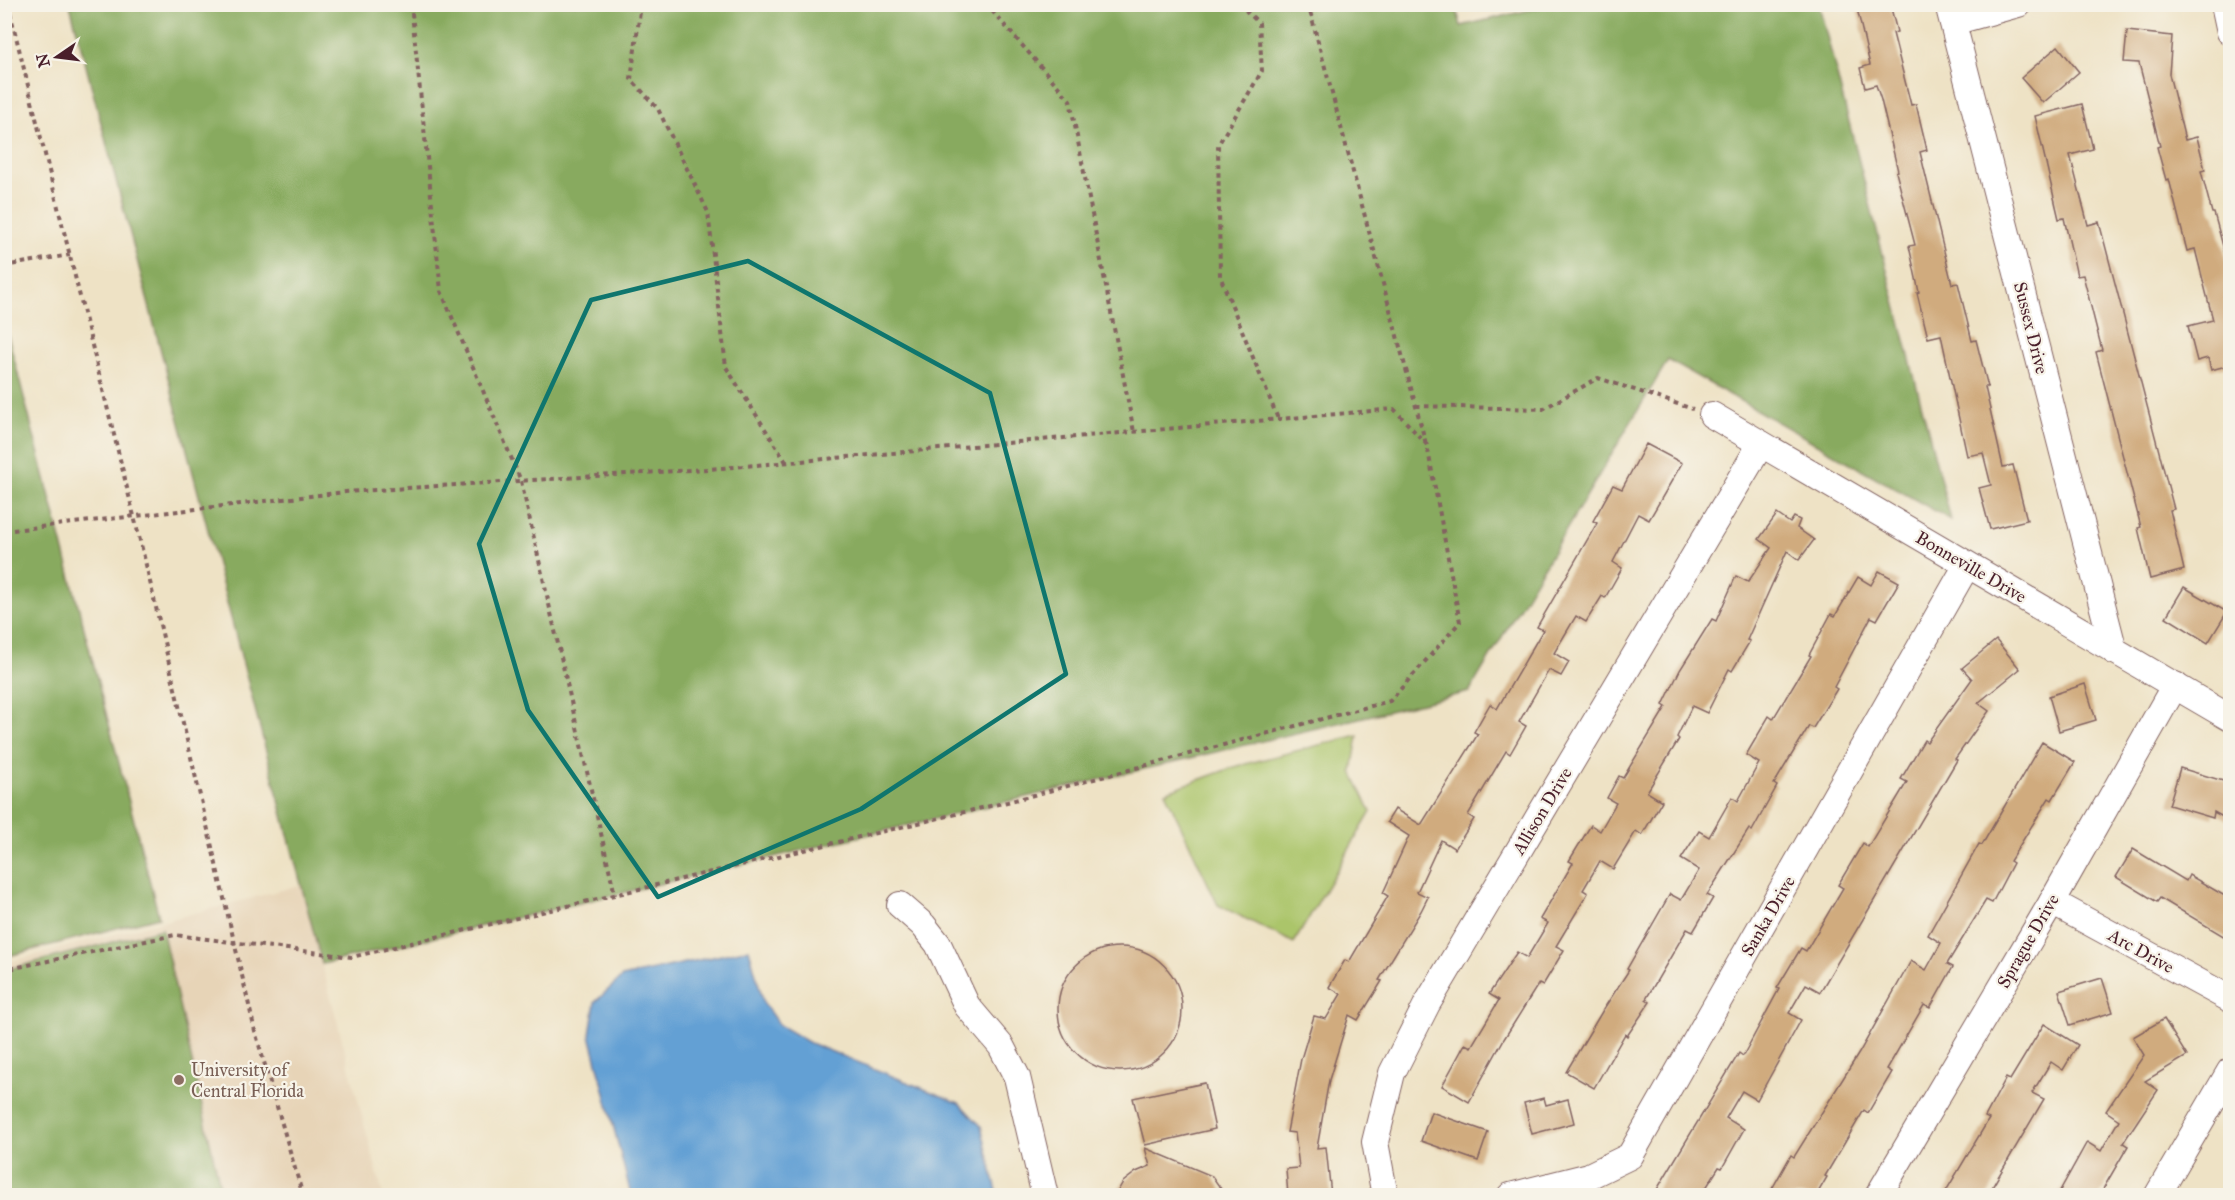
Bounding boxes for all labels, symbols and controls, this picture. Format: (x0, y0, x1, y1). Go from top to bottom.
north arrow (27, 27, 87, 87)
text: N (32, 51, 54, 69)
street label: Sussex Drive (2009, 280, 2053, 376)
street label: Bonneville Drive (1912, 526, 2030, 608)
street label: Allison Drive (1507, 763, 1577, 859)
street label: Sanka Drive (1736, 872, 1800, 960)
street label: Sprague Drive (1992, 890, 2065, 992)
street label: Arc Drive (2103, 923, 2178, 978)
place label: University of Central Florida (191, 1059, 304, 1102)
marker: University of Central Florida (172, 1073, 186, 1087)

